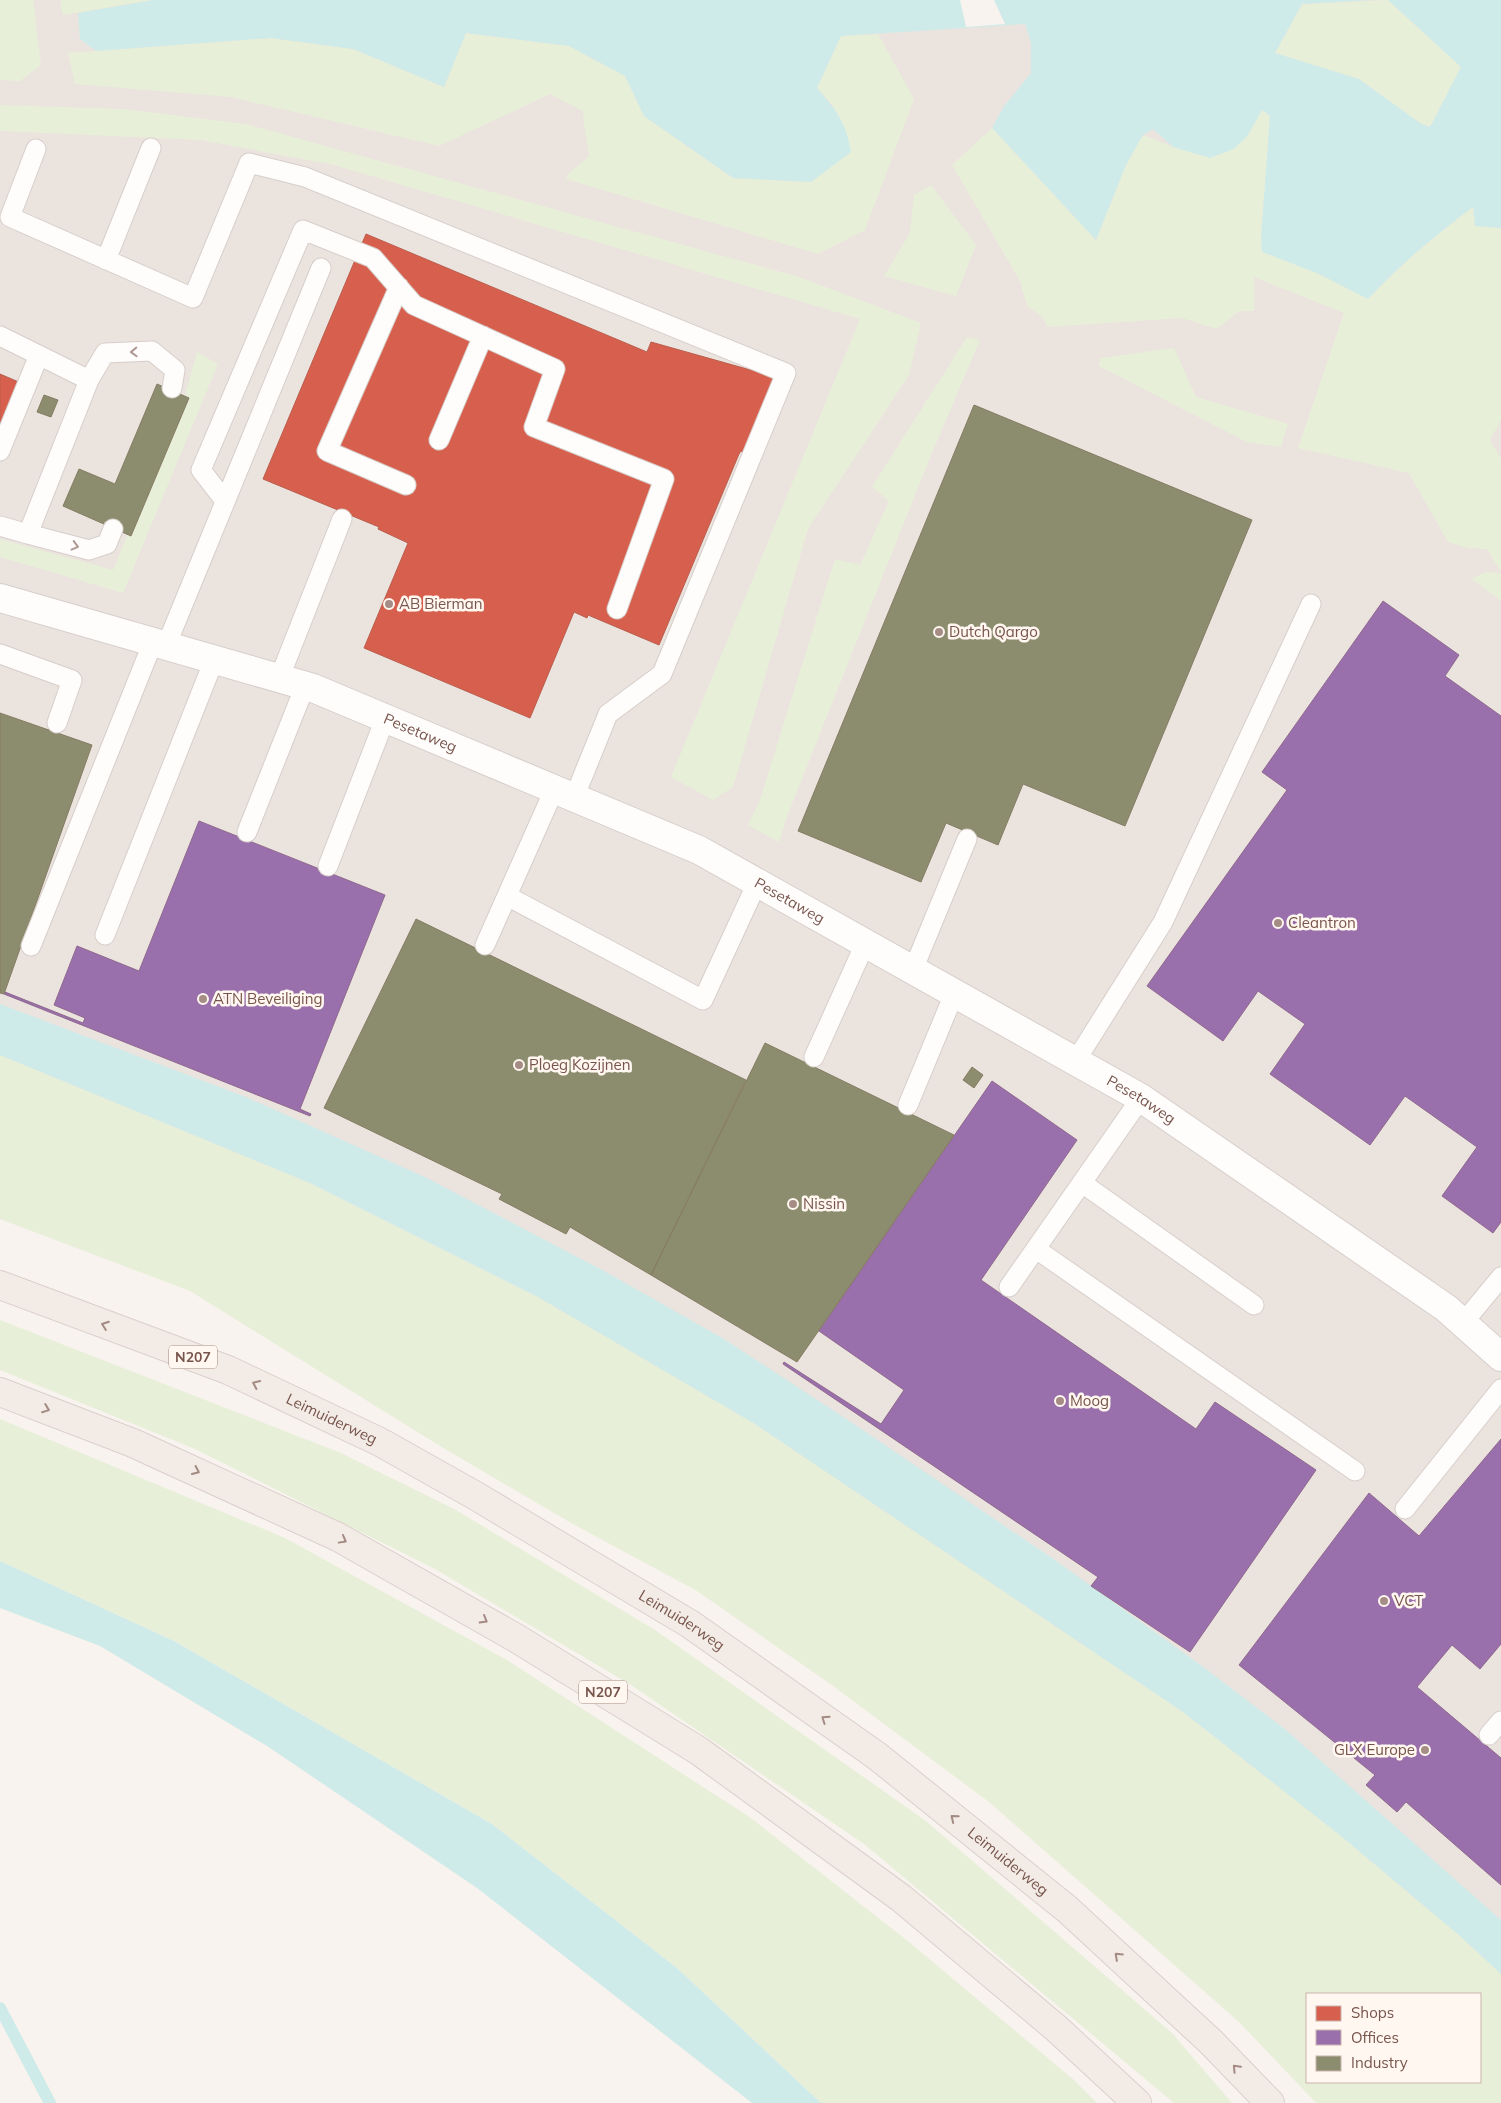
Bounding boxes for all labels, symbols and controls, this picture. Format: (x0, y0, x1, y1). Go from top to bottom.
one-way arrow (130, 346, 138, 357)
one-way arrow (71, 540, 80, 551)
place label: AB Bierman (399, 594, 482, 613)
marker: AB Bierman (383, 598, 395, 610)
place label: Dutch Qargo (949, 622, 1038, 641)
marker: Dutch Qargo (933, 626, 945, 638)
street label: Pesetaweg (381, 709, 460, 756)
street label: Pesetaweg (751, 873, 828, 928)
place label: Cleantron (1288, 913, 1356, 932)
marker: Cleantron (1272, 917, 1284, 929)
place label: ATN Beveiliging (213, 989, 323, 1008)
marker: ATN Beveiliging (197, 993, 209, 1005)
place label: Ploeg Kozijnen (529, 1055, 631, 1074)
marker: Ploeg Kozijnen (513, 1059, 525, 1071)
street label: Pesetaweg (1104, 1071, 1179, 1128)
place label: Nissin (803, 1194, 845, 1213)
marker: Nissin (787, 1198, 799, 1210)
one-way arrow (101, 1321, 110, 1331)
road number: N207 (169, 1345, 217, 1368)
one-way arrow (253, 1380, 262, 1390)
street label: Leimuiderweg (283, 1389, 380, 1448)
place label: Moog (1070, 1391, 1109, 1410)
marker: Moog (1054, 1395, 1066, 1407)
one-way arrow (41, 1403, 49, 1413)
one-way arrow (191, 1465, 200, 1476)
one-way arrow (338, 1534, 347, 1544)
street label: Leimuiderweg (635, 1586, 729, 1655)
place label: VCT (1394, 1591, 1423, 1610)
marker: VCT (1378, 1595, 1390, 1607)
one-way arrow (479, 1614, 488, 1624)
road number: N207 (579, 1680, 627, 1704)
one-way arrow (821, 1716, 831, 1725)
place label: GLX Europe (1334, 1740, 1415, 1759)
marker: GLX Europe (1419, 1744, 1431, 1756)
one-way arrow (951, 1815, 960, 1823)
street label: Leimuiderweg (964, 1823, 1053, 1899)
one-way arrow (1115, 1953, 1124, 1962)
legend (1306, 1993, 1481, 2083)
text: Shops (1351, 2003, 1394, 2022)
text: Offices (1351, 2028, 1399, 2047)
text: Industry (1351, 2053, 1408, 2072)
one-way arrow (1233, 2065, 1242, 2074)

